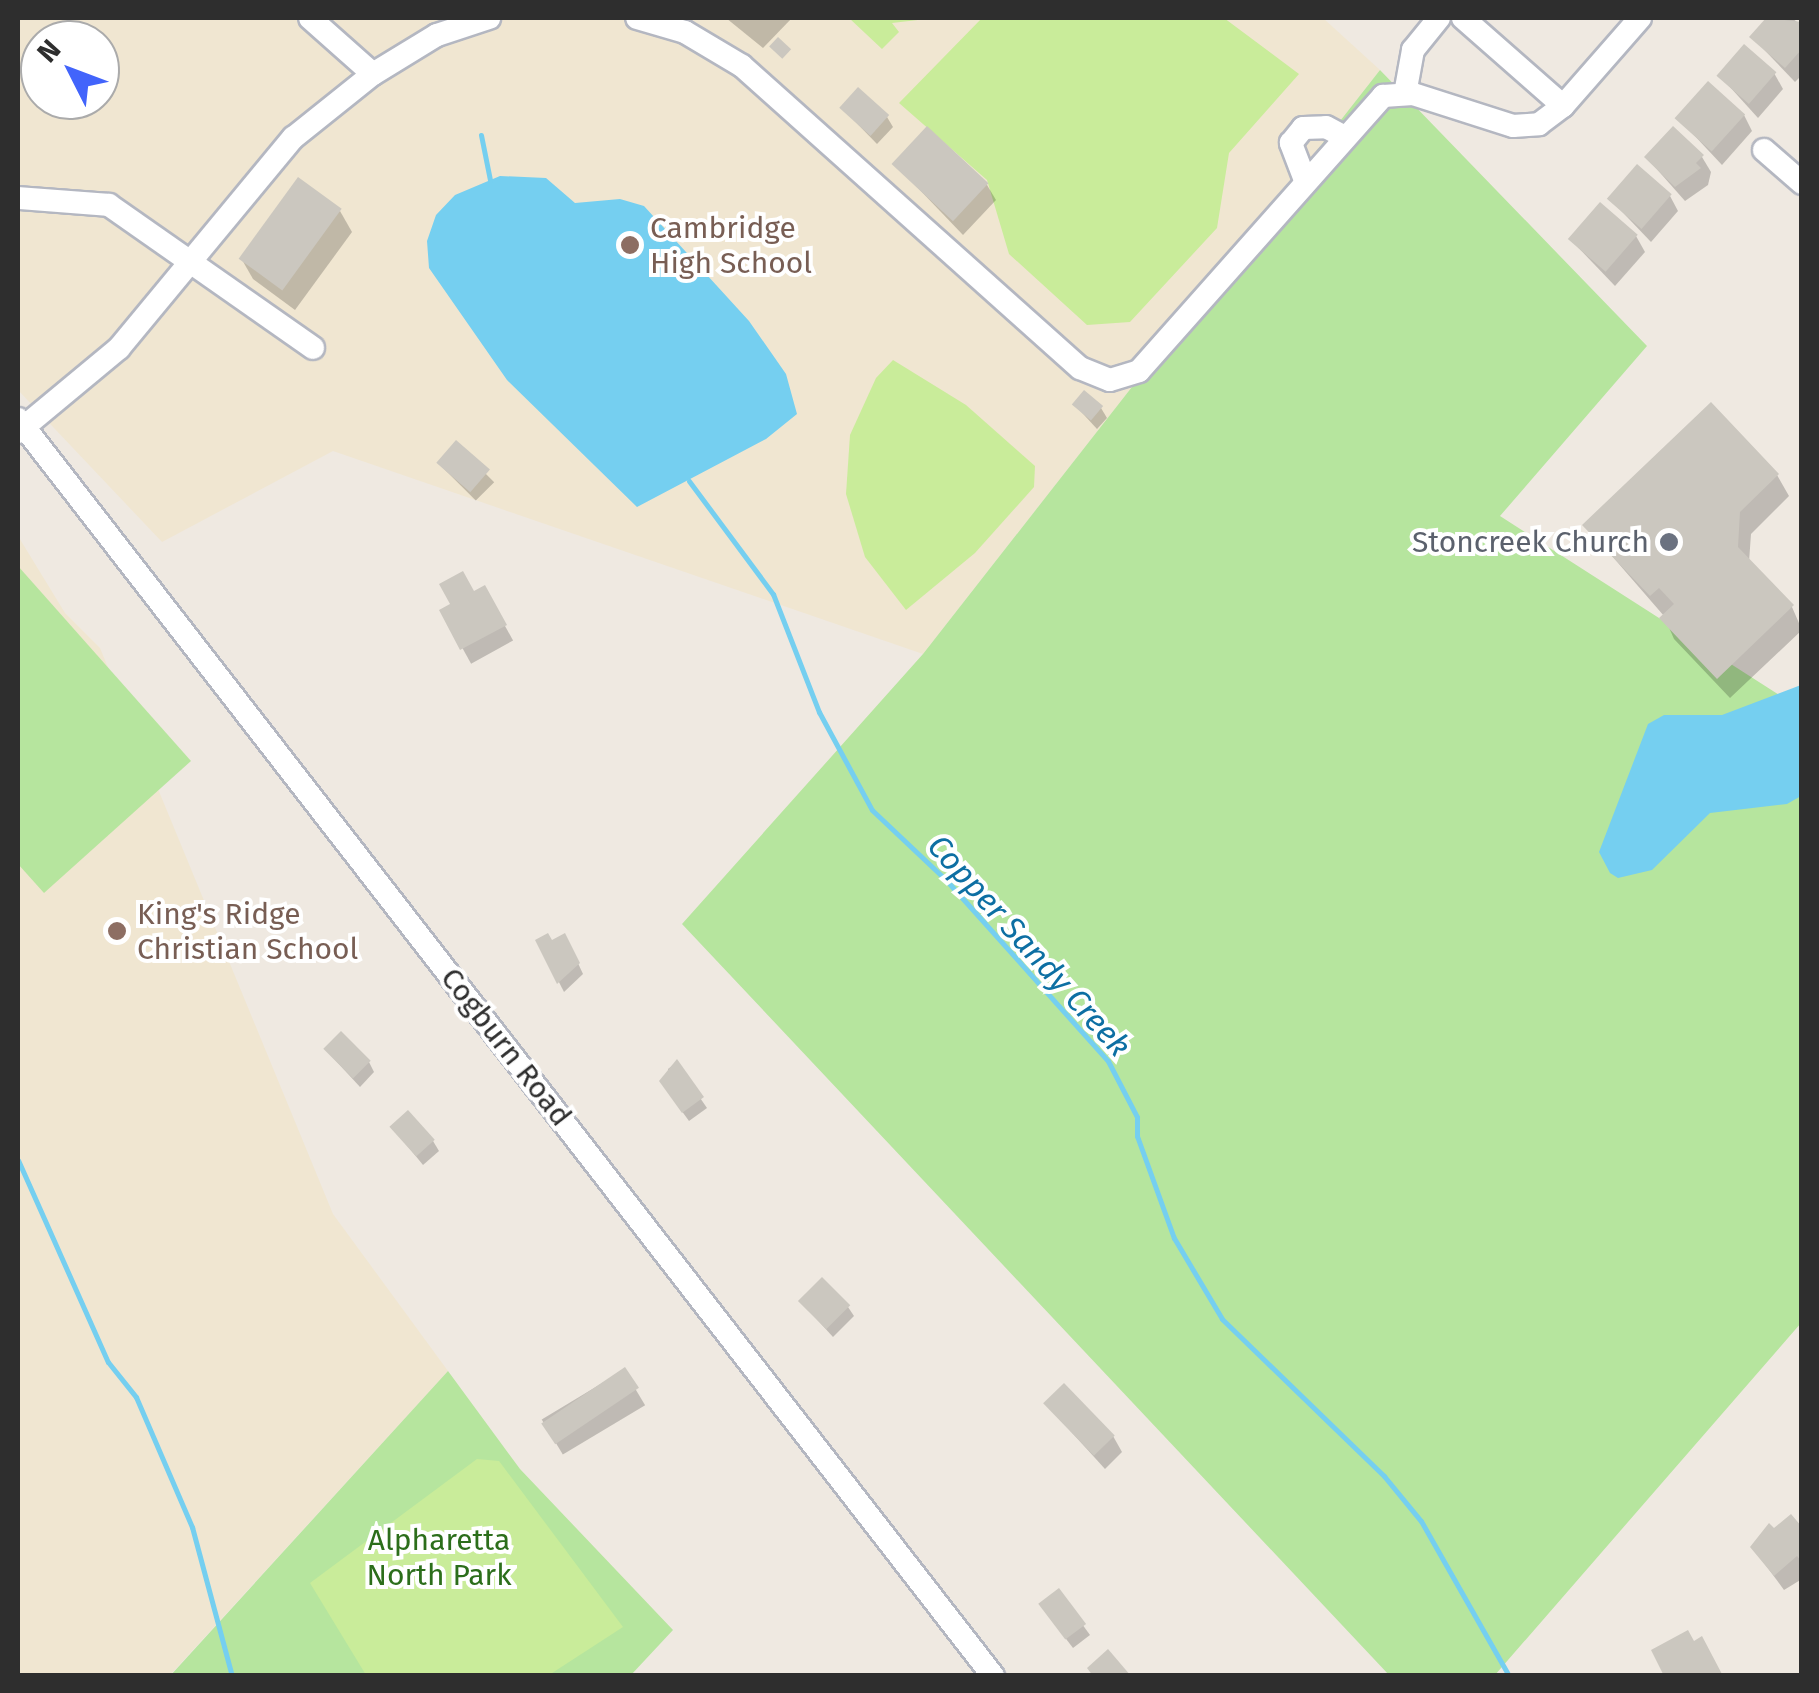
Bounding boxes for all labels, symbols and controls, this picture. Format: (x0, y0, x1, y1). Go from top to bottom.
north arrow (20, 20, 120, 120)
text: N (30, 33, 67, 69)
place label: Cambridge High School (650, 210, 812, 280)
marker: Cambridge High School (619, 234, 641, 256)
place label: Stoncreek Church (1412, 524, 1649, 560)
marker: Stoncreek Church (1658, 531, 1680, 553)
water label: Copper Sandy Creek (919, 827, 1139, 1065)
place label: King's Ridge Christian School (137, 896, 358, 966)
marker: King's Ridge Christian School (106, 920, 128, 942)
street label: Cogburn Road (433, 961, 579, 1133)
park label: Alpharetta North Park (367, 1522, 511, 1592)

